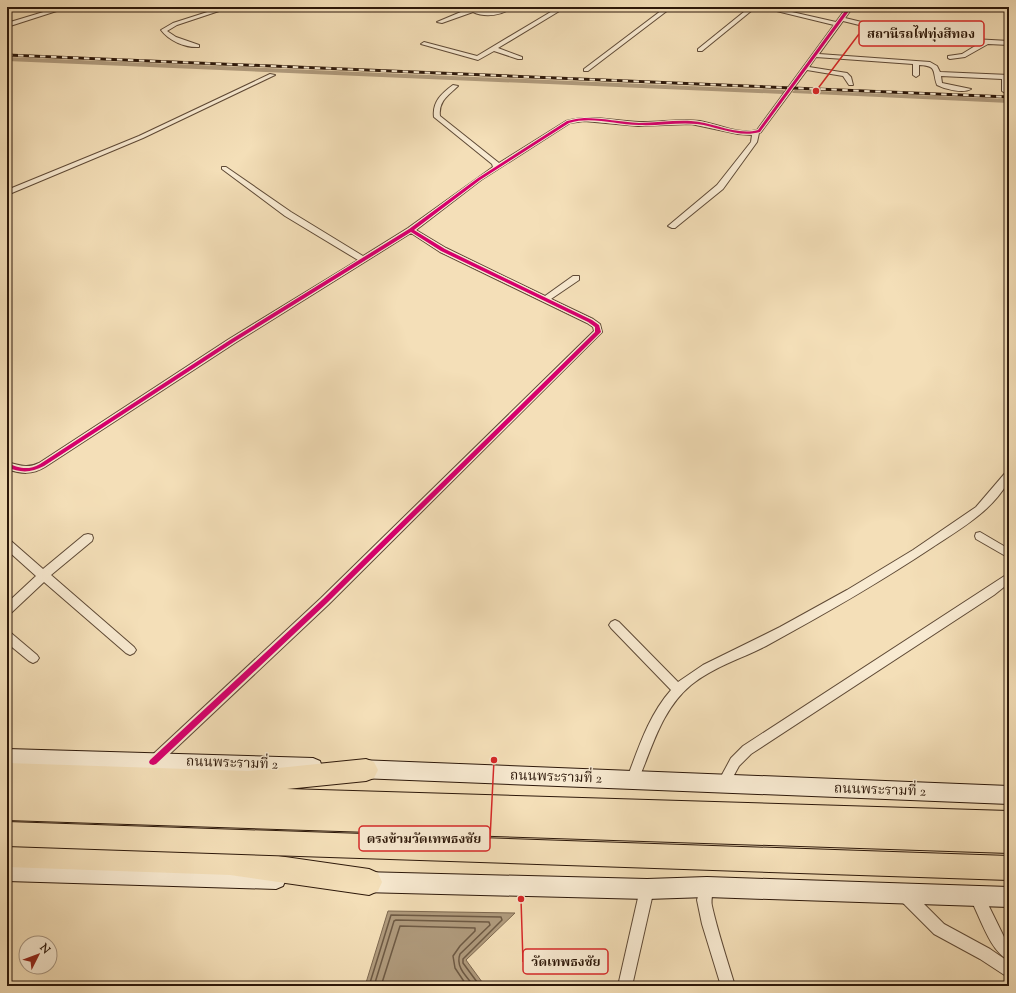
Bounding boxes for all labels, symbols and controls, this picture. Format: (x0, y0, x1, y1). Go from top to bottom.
callout: สถานีรถไฟทุ่งสีทอง (859, 21, 984, 46)
text: สถานีรถไฟทุ่งสีทอง (867, 25, 975, 44)
street label: ถนนพระรามที่ 2 (185, 750, 279, 776)
street label: ถนนพระรามที่ 2 (509, 764, 603, 790)
street label: ถนนพระรามที่ 2 (833, 777, 927, 803)
callout: ตรงข้ามวัดเทพธงชัย (359, 826, 490, 851)
text: ตรงข้ามวัดเทพธงชัย (367, 831, 481, 849)
north arrow (18, 935, 58, 975)
text: N (35, 940, 54, 958)
callout: วัดเทพธงชัย (523, 949, 608, 974)
text: วัดเทพธงชัย (531, 954, 601, 972)

